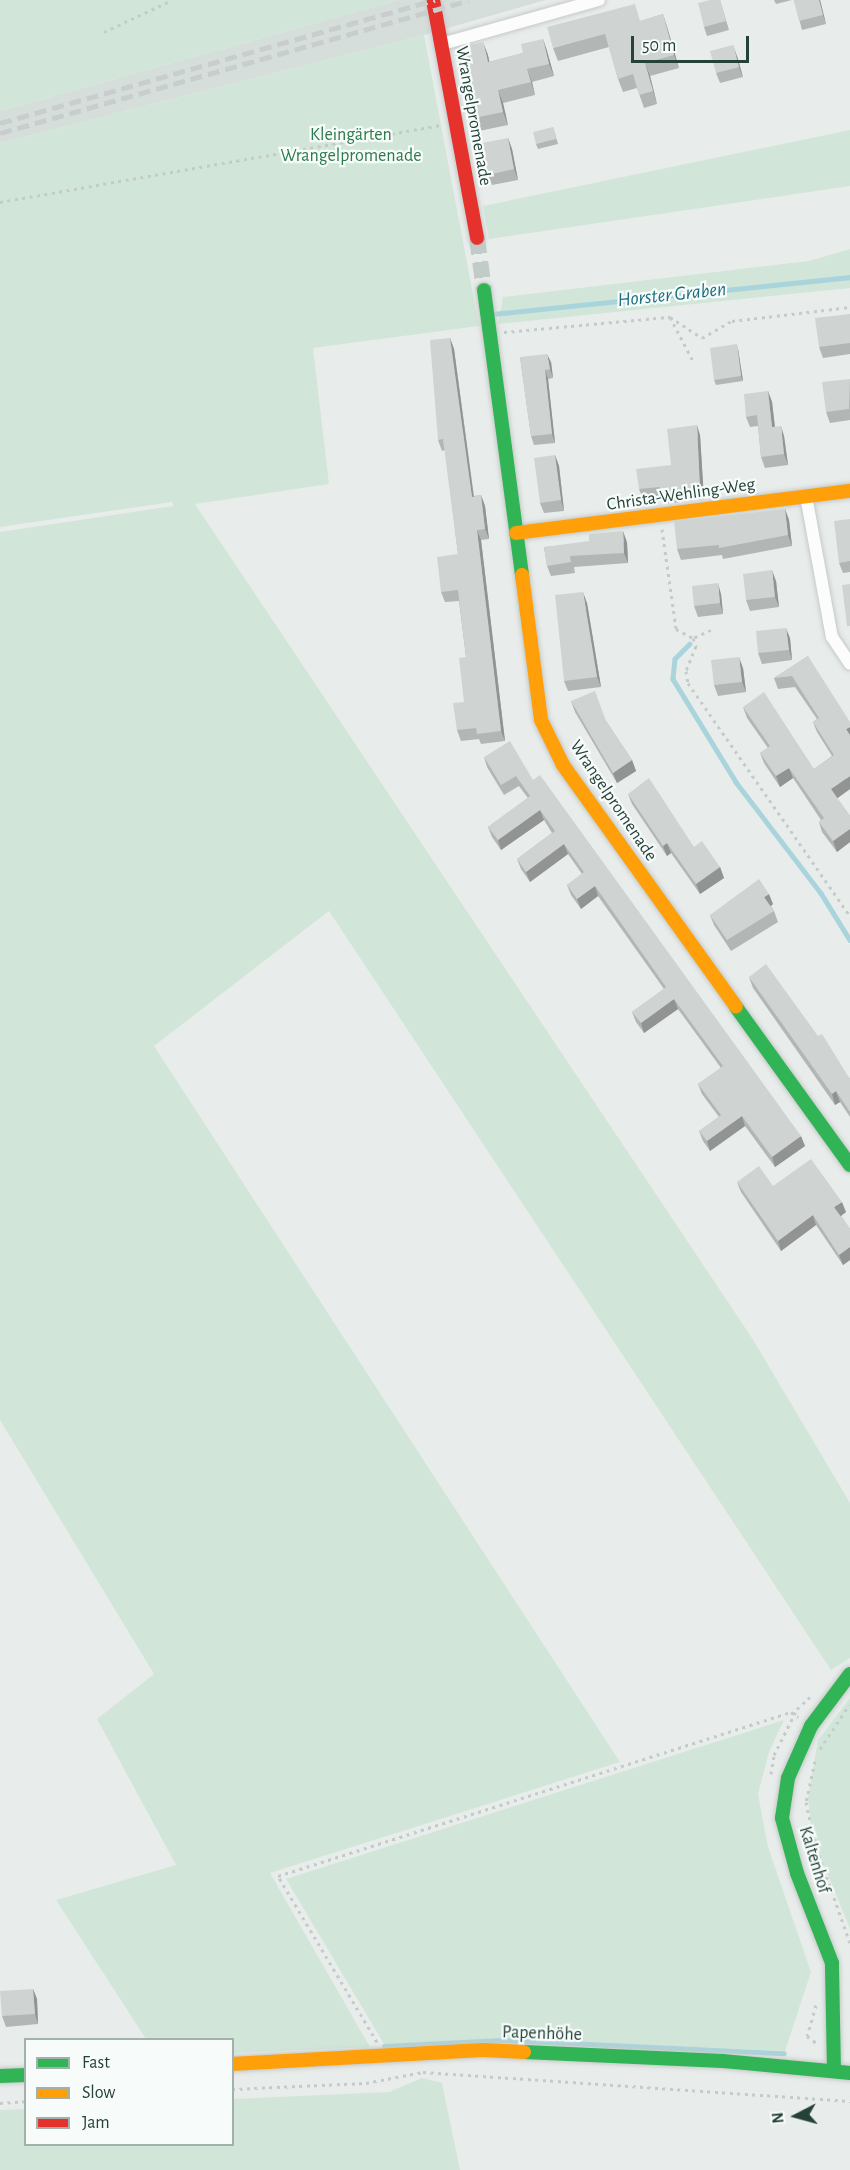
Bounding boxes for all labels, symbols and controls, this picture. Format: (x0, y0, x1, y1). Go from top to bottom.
scale bar (634, 24, 752, 62)
text: 50 m (642, 37, 676, 55)
street label: Wrangelpromenade (450, 45, 496, 187)
park label: Kleingärten Wrangelpromenade (280, 125, 422, 168)
water label: Horster Graben (616, 277, 728, 313)
street label: Christa-Wehling-Weg (605, 474, 757, 516)
street label: Wrangelpromenade (565, 736, 661, 866)
street label: Kaltenhof (794, 1824, 834, 1896)
street label: Papenhöhe (502, 2022, 582, 2046)
legend (24, 2038, 234, 2146)
text: Fast (82, 2054, 110, 2072)
text: Slow (82, 2084, 115, 2102)
north arrow (766, 2086, 826, 2146)
text: N (770, 2112, 787, 2124)
text: Jam (82, 2114, 110, 2132)

